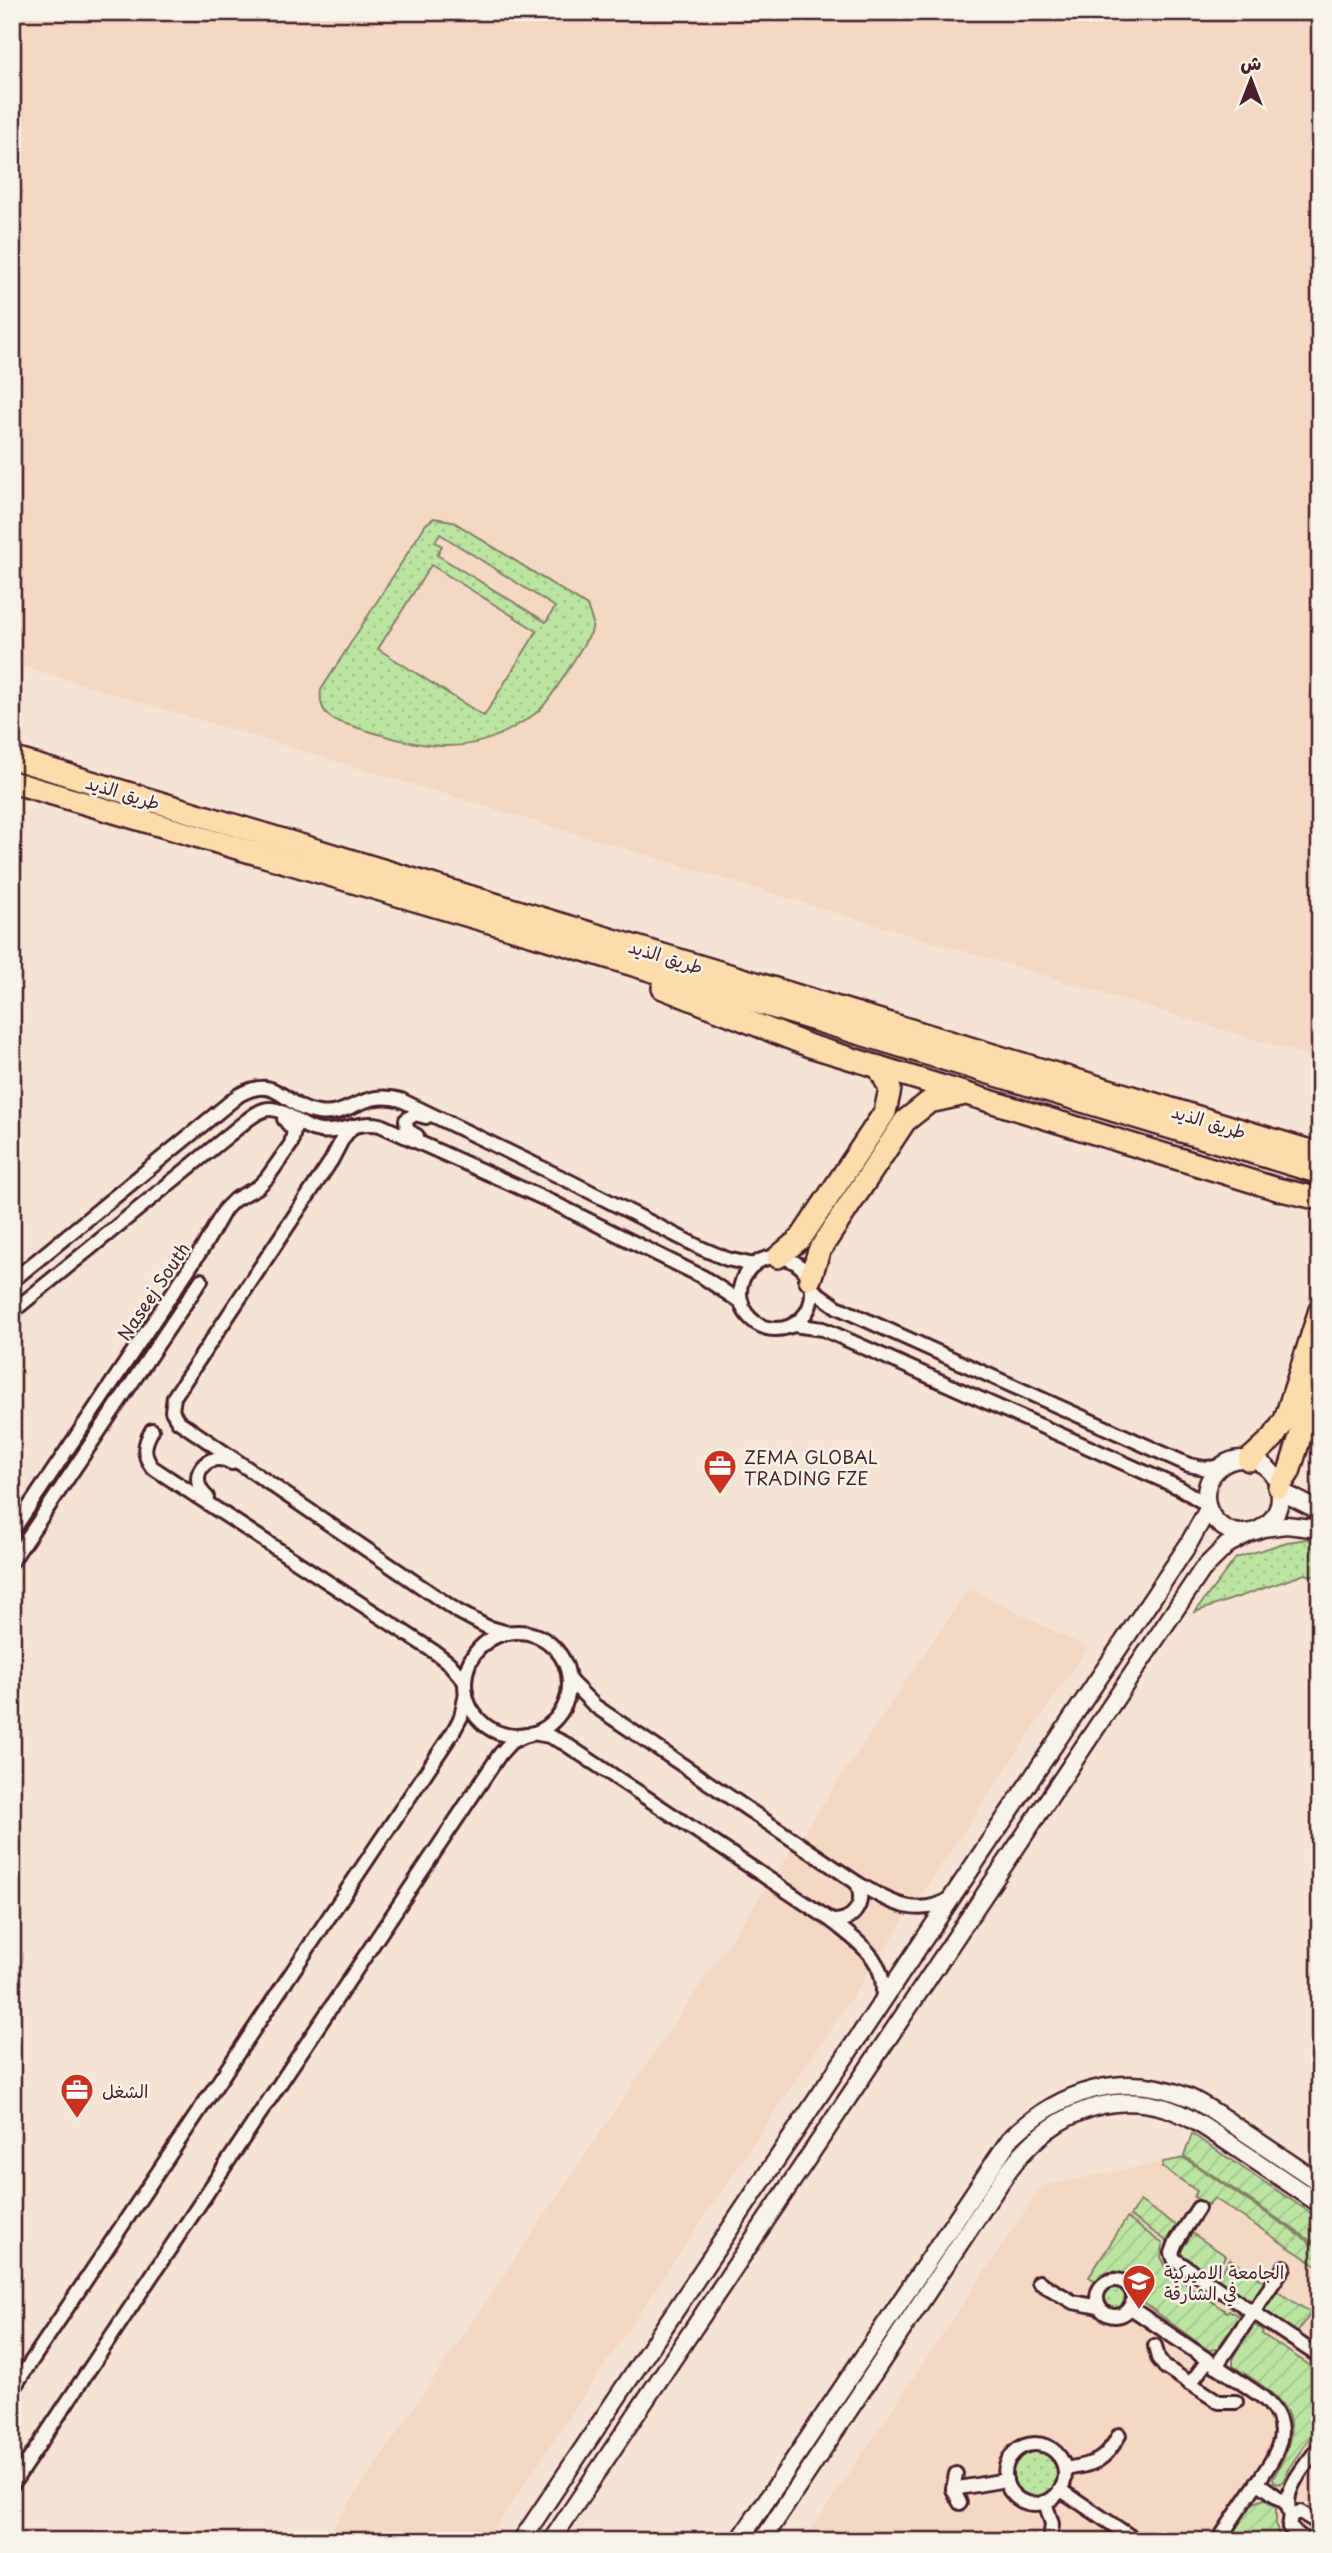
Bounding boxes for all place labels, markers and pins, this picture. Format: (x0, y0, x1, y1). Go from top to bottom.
place label: ZEMA GLOBAL TRADING FZE (744, 1443, 878, 1491)
office icon: ZEMA GLOBAL TRADING FZE (701, 1447, 739, 1496)
office icon: الشغل (58, 2071, 96, 2120)
place label: الشغل (102, 2077, 148, 2104)
place label: الجامعة الاميركية في الشارقة (1164, 2258, 1284, 2307)
school or university icon: الجامعة الاميركية في الشارقة (1120, 2262, 1158, 2311)

